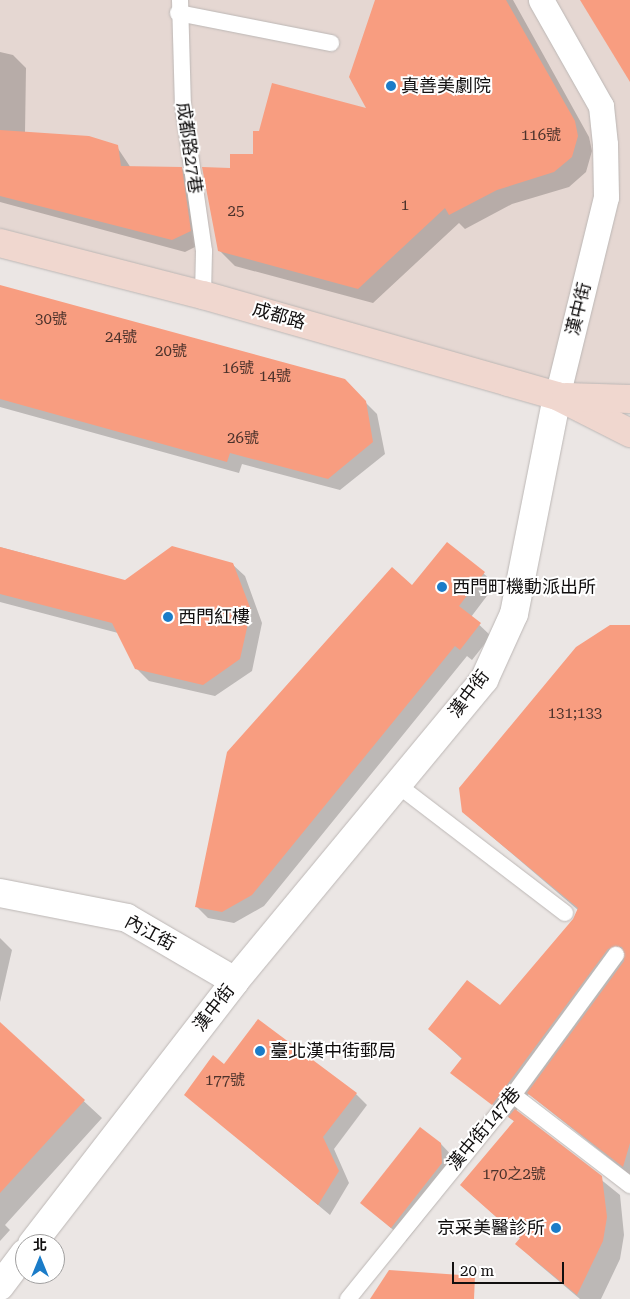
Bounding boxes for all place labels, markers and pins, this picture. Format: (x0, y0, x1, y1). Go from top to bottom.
place label: 真善美劇院 (401, 75, 491, 97)
marker: 真善美劇院 (385, 80, 397, 92)
place label: 西門町機動派出所 (452, 576, 596, 598)
marker: 西門町機動派出所 (436, 581, 448, 593)
place label: 西門紅樓 (178, 606, 250, 628)
marker: 西門紅樓 (162, 611, 174, 623)
place label: 臺北漢中街郵局 (270, 1040, 396, 1062)
marker: 臺北漢中街郵局 (254, 1045, 266, 1057)
place label: 京采美醫診所 (437, 1217, 545, 1239)
marker: 京采美醫診所 (549, 1221, 563, 1235)

